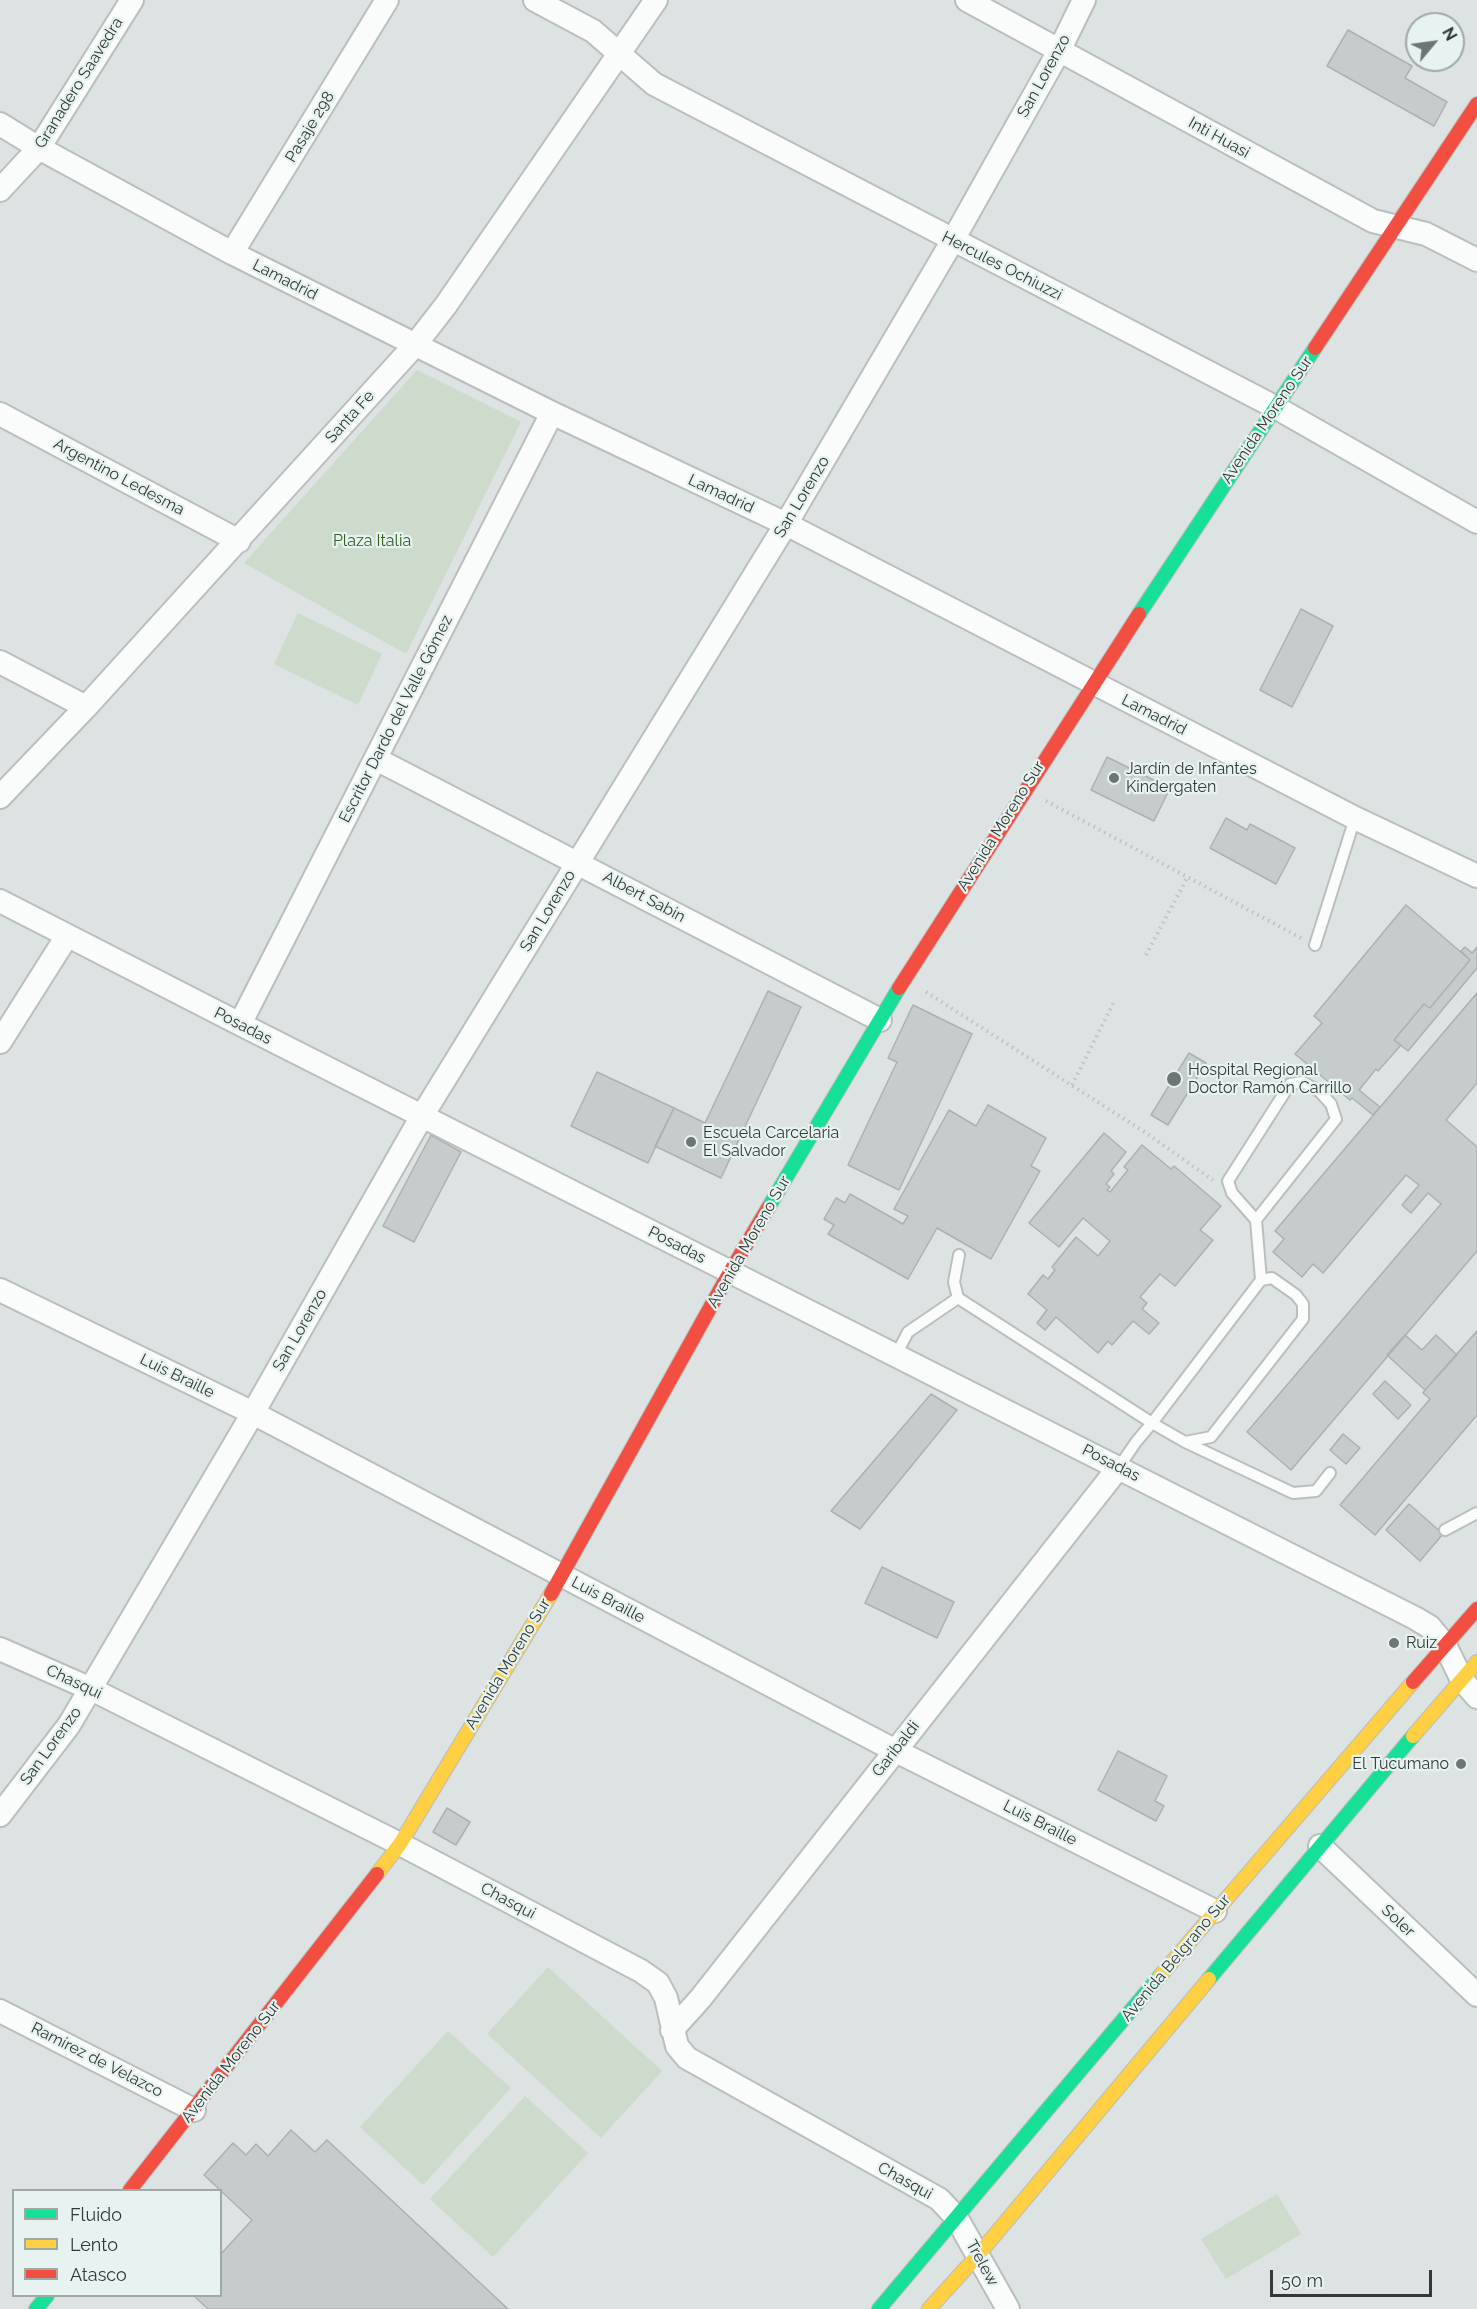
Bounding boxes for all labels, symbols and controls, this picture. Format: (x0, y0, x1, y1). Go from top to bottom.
north arrow (1405, 12, 1465, 72)
street label: Granadero Saavedra (31, 14, 127, 152)
text: N (1438, 24, 1461, 44)
street label: San Lorenzo (1013, 31, 1075, 121)
street label: Pasaje 298 (281, 88, 339, 166)
street label: Inti Huasi (1185, 113, 1253, 163)
street label: Hercules Ochiuzzi (939, 227, 1065, 305)
street label: Lamadrid (249, 255, 321, 305)
street label: Avenida Moreno Sur (1217, 353, 1317, 487)
street label: Santa Fe (321, 387, 379, 447)
street label: Argentino Ledesma (50, 434, 188, 520)
street label: San Lorenzo (770, 453, 834, 541)
street label: Lamadrid (685, 470, 757, 518)
park label: Plaza Italia (333, 531, 411, 551)
street label: Escritor Dardo del Valle Gómez (335, 612, 457, 826)
street label: Lamadrid (1118, 690, 1190, 740)
street label: Avenida Moreno Sur (953, 758, 1049, 894)
place label: Jardín de Infantes Kindergaten (1126, 759, 1257, 797)
marker: Jardín de Infantes Kindergaten (1107, 771, 1121, 785)
street label: San Lorenzo (516, 867, 580, 955)
street label: Albert Sabin (599, 867, 689, 927)
street label: Posadas (211, 1003, 275, 1049)
place label: Hospital Regional Doctor Ramón Carrillo (1188, 1060, 1351, 1098)
marker: Hospital Regional Doctor Ramón Carrillo (1165, 1070, 1183, 1088)
place label: Escuela Carcelaria El Salvador (703, 1123, 839, 1161)
marker: Escuela Carcelaria El Salvador (684, 1135, 698, 1149)
street label: Avenida Moreno Sur (703, 1173, 795, 1311)
street label: Posadas (645, 1222, 709, 1268)
street label: San Lorenzo (269, 1285, 331, 1375)
street label: Luis Braille (137, 1350, 217, 1402)
street label: Posadas (1079, 1440, 1143, 1486)
street label: Luis Braille (568, 1573, 648, 1627)
street label: Avenida Moreno Sur (461, 1595, 555, 1733)
place label: Ruiz (1406, 1633, 1437, 1653)
marker: Ruiz (1387, 1636, 1401, 1650)
street label: Chasqui (43, 1661, 105, 1703)
street label: San Lorenzo (16, 1703, 86, 1789)
street label: Garibaldi (868, 1717, 924, 1781)
place label: El Tucumano (1352, 1754, 1449, 1774)
marker: El Tucumano (1454, 1757, 1468, 1771)
street label: Luis Braille (1000, 1796, 1080, 1850)
street label: Chasqui (477, 1879, 539, 1923)
street label: Avenida Belgrano Sur (1117, 1891, 1235, 2025)
street label: Soler (1377, 1901, 1419, 1941)
street label: Avenida Moreno Sur (177, 1997, 285, 2127)
street label: Ramírez de Velazco (28, 2018, 166, 2102)
street label: Chasqui (874, 2158, 936, 2204)
legend (12, 2189, 222, 2297)
text: Fluido (70, 2204, 122, 2225)
text: Lento (70, 2234, 118, 2255)
street label: Trelew (962, 2237, 1002, 2289)
scale bar (1273, 2258, 1435, 2296)
text: Atasco (70, 2264, 127, 2285)
text: 50 m (1281, 2270, 1323, 2291)

